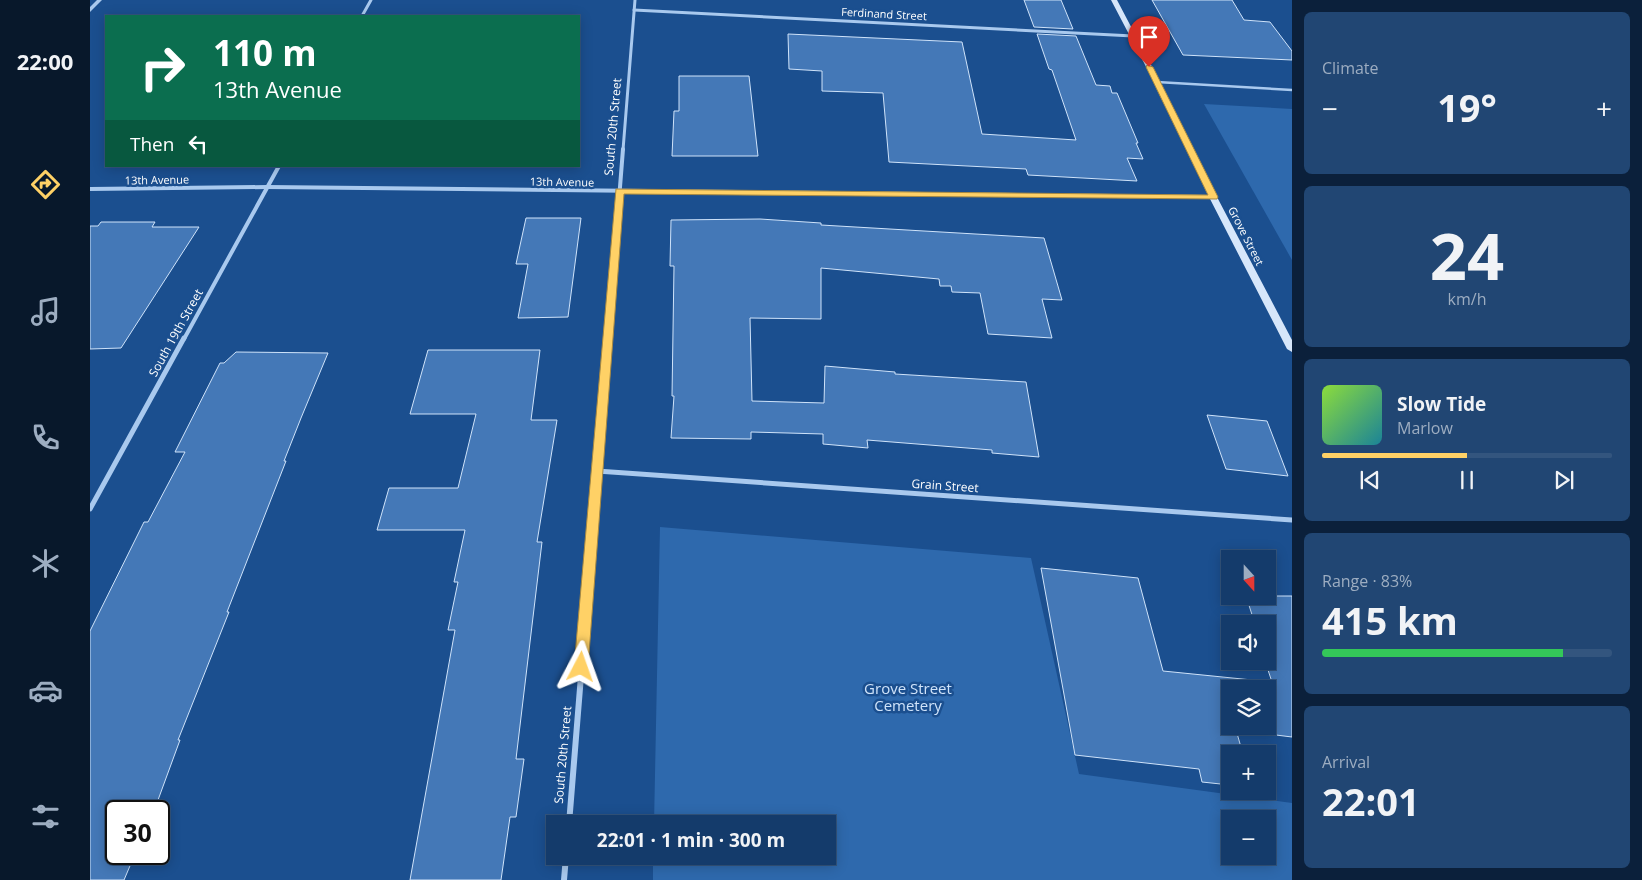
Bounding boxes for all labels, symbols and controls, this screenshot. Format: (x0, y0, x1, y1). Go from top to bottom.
street label: Ferdinand Street (841, 4, 927, 23)
pin (1128, 16, 1170, 67)
icon: arrive (1135, 23, 1163, 51)
text: 110 m (213, 29, 317, 76)
icon: right (130, 35, 195, 100)
text: 22:00 (17, 46, 73, 76)
text: Climate (1322, 57, 1379, 79)
text: 13th Avenue (213, 74, 342, 104)
street label: South 20th Street (600, 77, 625, 176)
text: 19° (1437, 81, 1497, 133)
text: − (1322, 89, 1338, 127)
text: + (1596, 89, 1612, 127)
icon: left (184, 130, 212, 158)
text: Then (130, 131, 174, 157)
icon: directions (28, 167, 63, 202)
street label: 13th Avenue (125, 171, 189, 188)
street label: 13th Avenue (530, 173, 594, 190)
street label: Grove Street (1225, 204, 1268, 268)
text: 24 (1430, 211, 1504, 299)
street label: South 19th Street (144, 286, 207, 380)
text: km/h (1448, 288, 1486, 310)
icon: music (28, 294, 63, 329)
text: Slow Tide (1397, 391, 1486, 417)
text: Marlow (1397, 417, 1453, 439)
icon: phone (28, 420, 63, 455)
icon: previous (1356, 466, 1384, 494)
icon: pause (1453, 466, 1481, 494)
icon: next (1550, 466, 1578, 494)
street label: Grain Street (911, 475, 979, 496)
icon: climate (28, 546, 63, 581)
north arrow (1221, 550, 1276, 605)
map controls (1221, 550, 1276, 865)
text: Range · 83% (1322, 570, 1412, 592)
text: 415 km (1322, 594, 1458, 646)
button: sound (1221, 615, 1276, 670)
position arrow (554, 640, 606, 692)
icon: car (28, 673, 63, 708)
park label: Grove Street Cemetery (864, 678, 952, 715)
button: layers (1221, 680, 1276, 735)
street label: South 20th Street (550, 705, 575, 804)
button: + (1221, 745, 1276, 800)
text: Arrival (1322, 751, 1370, 773)
text: 22:01 (1322, 775, 1420, 827)
icon: filters (28, 799, 63, 834)
speed limit sign: 30 (105, 800, 170, 865)
button: − (1221, 810, 1276, 865)
text: 22:01 · 1 min · 300 m (597, 827, 785, 853)

